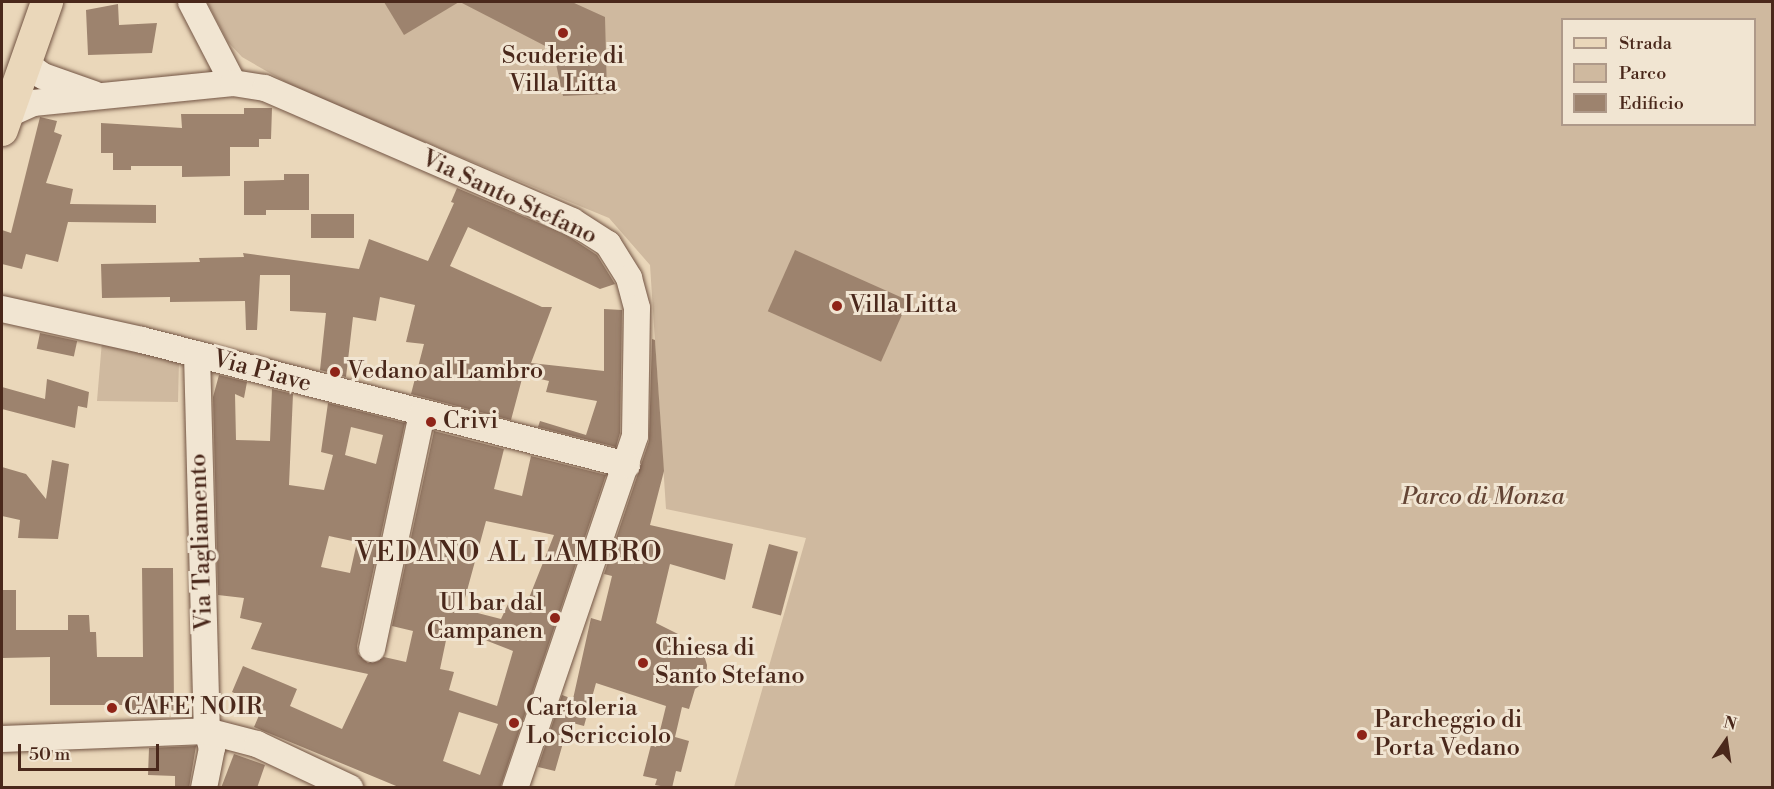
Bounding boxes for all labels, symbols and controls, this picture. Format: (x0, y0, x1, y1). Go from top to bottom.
legend (1561, 18, 1756, 126)
marker: Scuderie di Villa Litta (556, 26, 570, 40)
text: Strada (1619, 32, 1672, 55)
place label: Scuderie di Villa Litta (502, 43, 624, 99)
text: Parco (1619, 62, 1666, 85)
text: Edificio (1619, 92, 1684, 115)
street label: Via Santo Stefano (417, 145, 601, 251)
place label: Villa Litta (849, 292, 957, 320)
marker: Villa Litta (830, 299, 844, 313)
street label: Via Piave (210, 345, 314, 399)
place label: Vedano al Lambro (347, 358, 543, 386)
marker: Vedano al Lambro (328, 365, 342, 379)
place label: Crivi (443, 408, 498, 436)
marker: Crivi (424, 415, 438, 429)
street label: Via Tagliamento (185, 453, 219, 631)
park label: Parco di Monza (1402, 484, 1564, 512)
district label: VEDANO AL LAMBRO (355, 538, 663, 570)
place label: Ul bar dal Campanen (427, 590, 543, 646)
marker: Ul bar dal Campanen (548, 611, 562, 625)
place label: Chiesa di Santo Stefano (655, 635, 805, 691)
marker: Chiesa di Santo Stefano (636, 656, 650, 670)
place label: CAFE' NOIR (124, 694, 262, 722)
place label: Cartoleria Lo Scricciolo (526, 695, 671, 751)
marker: CAFE' NOIR (105, 701, 119, 715)
place label: Parcheggio di Porta Vedano (1374, 707, 1523, 763)
north arrow (1696, 711, 1756, 771)
text: N (1722, 712, 1738, 735)
marker: Cartoleria Lo Scricciolo (507, 716, 521, 730)
marker: Parcheggio di Porta Vedano (1355, 728, 1369, 742)
scale bar (21, 732, 162, 770)
text: 50 m (29, 743, 70, 766)

